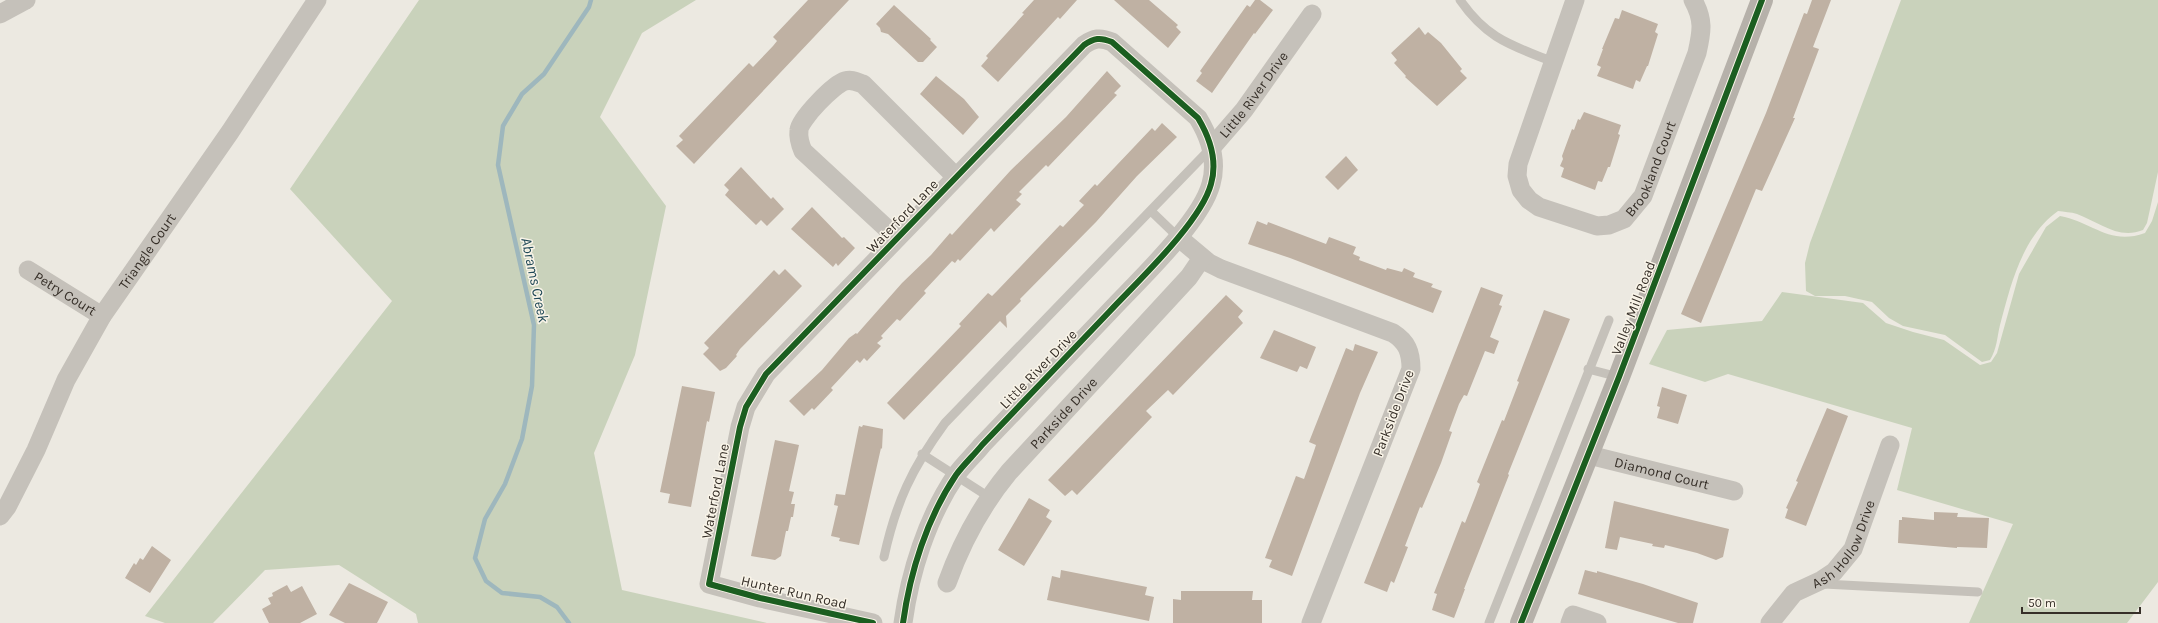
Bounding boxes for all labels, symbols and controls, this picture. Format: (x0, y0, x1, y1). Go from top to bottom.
street label: Little River Drive (1216, 48, 1292, 141)
street label: Brookland Court (1621, 119, 1680, 220)
street label: Waterford Lane (863, 176, 942, 257)
street label: Triangle Court (115, 210, 180, 293)
water label: Abrams Creek (517, 236, 553, 324)
street label: Valley Mill Road (1608, 259, 1659, 358)
street label: Petry Court (31, 268, 99, 319)
street label: Little River Drive (996, 326, 1081, 413)
street label: Parkside Drive (1369, 367, 1418, 459)
street label: Parkside Drive (1026, 374, 1101, 453)
street label: Waterford Lane (698, 442, 733, 540)
street label: Diamond Court (1613, 454, 1711, 494)
street label: Ash Hollow Drive (1809, 498, 1879, 592)
street label: Hunter Run Road (739, 572, 849, 613)
scale bar (2022, 589, 2140, 615)
text: 50 m (2028, 596, 2056, 610)

